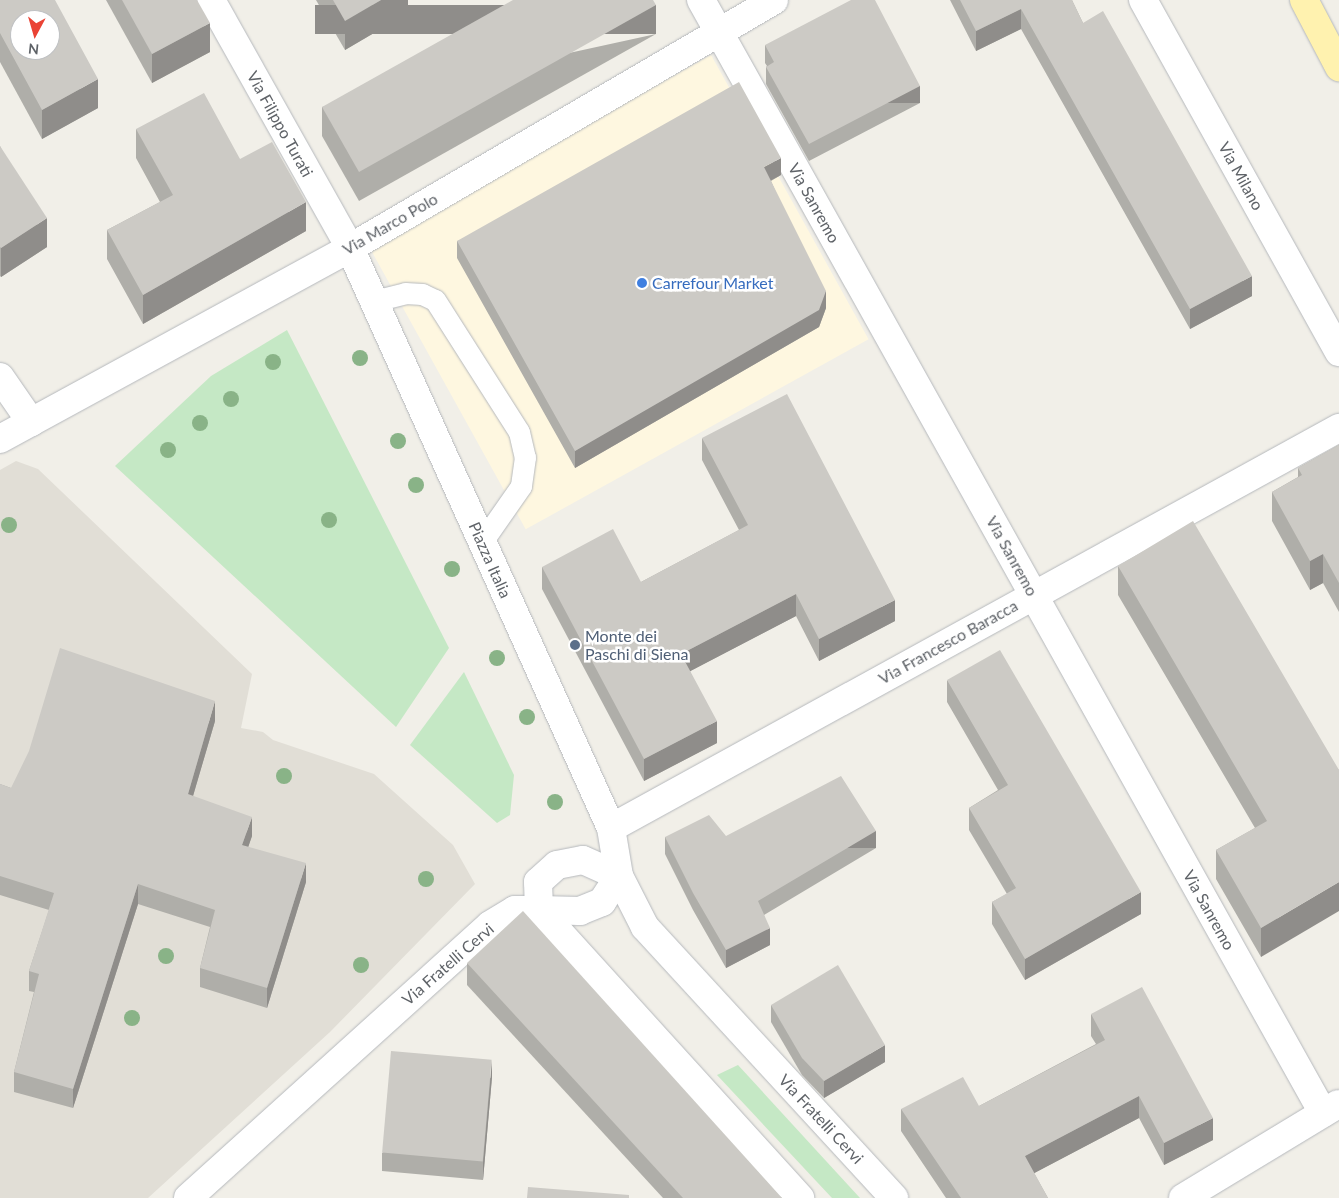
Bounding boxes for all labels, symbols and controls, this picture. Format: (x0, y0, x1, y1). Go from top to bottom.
north arrow (10, 10, 60, 60)
text: N (27, 40, 40, 58)
street label: Via Filippo Turati (243, 68, 317, 180)
street label: Via Milano (1214, 139, 1268, 213)
street label: Via Sanremo (784, 160, 844, 246)
street label: Via Marco Polo (339, 189, 441, 259)
place label: Carrefour Market (652, 273, 774, 293)
marker: Carrefour Market (636, 277, 648, 289)
street label: Via Sanremo (982, 513, 1042, 599)
street label: Piazza Italia (465, 519, 515, 601)
street label: Via Francesco Baracca (875, 596, 1021, 688)
place label: Monte dei Paschi di Siena (585, 626, 688, 664)
marker: Monte dei Paschi di Siena (569, 639, 581, 651)
street label: Via Sanremo (1179, 867, 1239, 953)
street label: Via Fratelli Cervi (398, 919, 498, 1009)
street label: Via Fratelli Cervi (775, 1070, 867, 1168)

